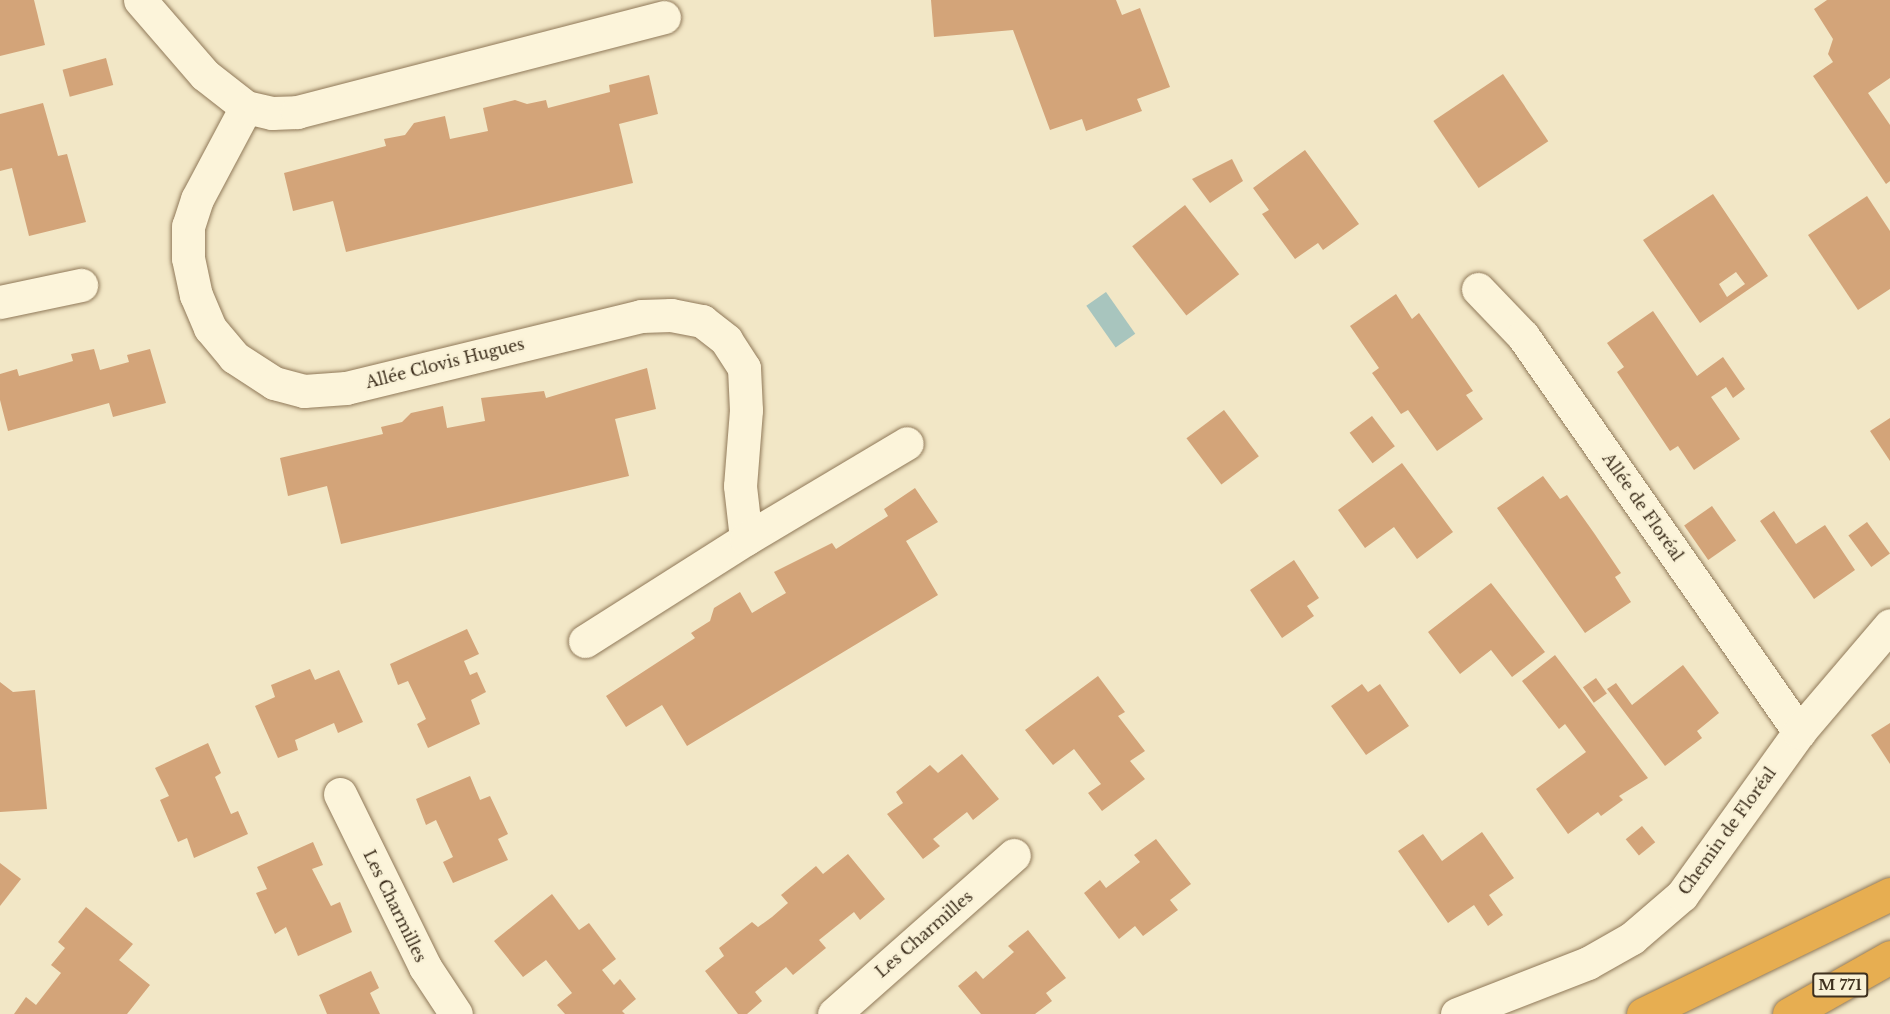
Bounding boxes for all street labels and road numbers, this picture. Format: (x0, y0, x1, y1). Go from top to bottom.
street label: Allée Clovis Hugues (364, 334, 526, 392)
street label: Allée de Floréal (1599, 449, 1687, 565)
street label: Chemin de Floréal (1674, 764, 1780, 898)
street label: Les Charmilles (360, 847, 430, 965)
street label: Les Charmilles (871, 887, 977, 981)
road number: M 771 (1812, 973, 1868, 997)

